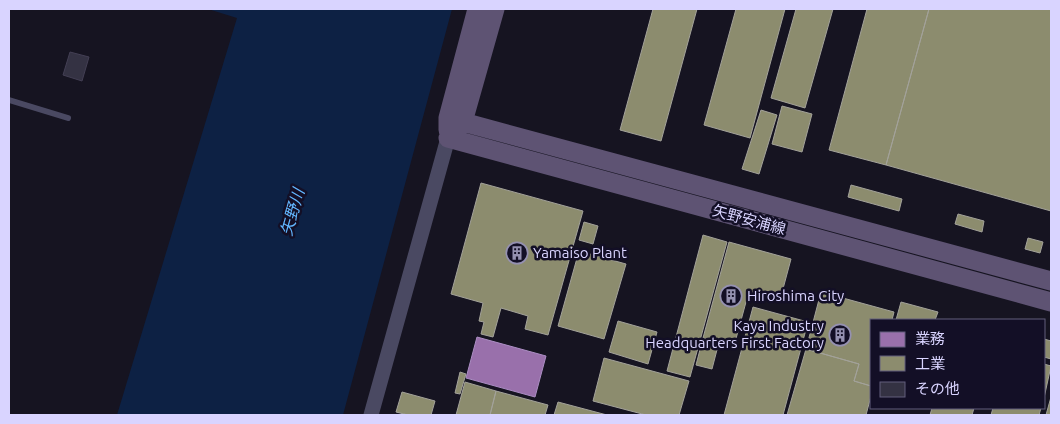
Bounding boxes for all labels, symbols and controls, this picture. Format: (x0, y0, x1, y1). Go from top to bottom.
water label: 矢野川 (277, 185, 308, 238)
street label: 矢野安浦線 (711, 202, 788, 237)
building icon: Yamaiso Plant (505, 241, 529, 265)
place label: Yamaiso Plant (533, 244, 627, 261)
building icon: Hiroshima City (719, 284, 743, 308)
place label: Hiroshima City (747, 287, 844, 304)
place label: Kaya Industry Headquarters First Factory (645, 317, 824, 351)
legend (870, 319, 1045, 409)
building icon: Kaya Industry Headquarters First Factory (828, 323, 852, 347)
text: 業務 (915, 330, 945, 347)
text: 工業 (915, 355, 945, 372)
text: その他 (915, 380, 960, 397)

